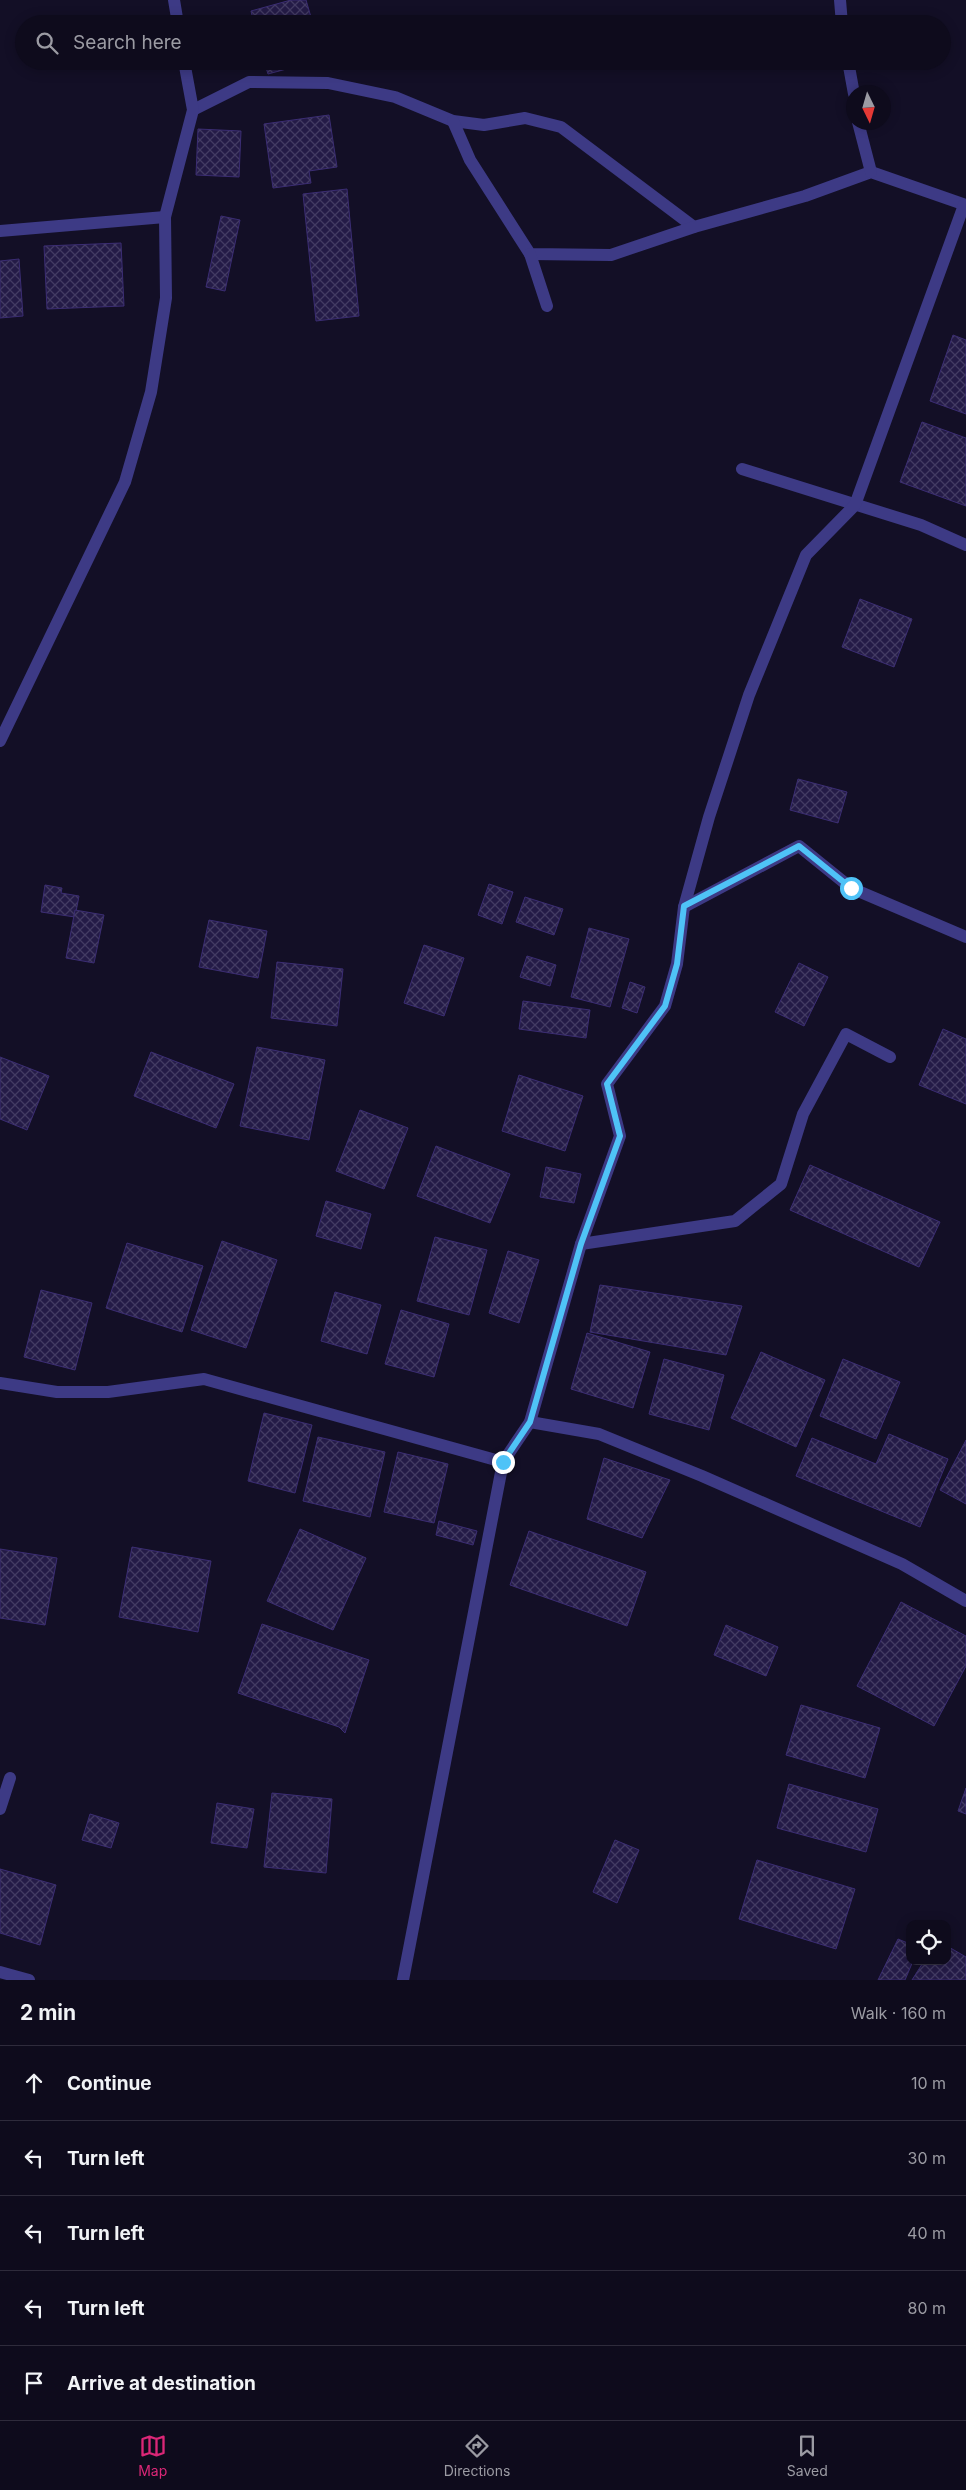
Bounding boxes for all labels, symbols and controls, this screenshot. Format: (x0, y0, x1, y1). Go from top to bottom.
search box (15, 15, 951, 70)
icon: search (33, 29, 61, 57)
text: Search here (73, 31, 182, 54)
north arrow (846, 85, 891, 130)
route start (840, 877, 863, 900)
route end (492, 1451, 515, 1474)
map controls (906, 1920, 951, 1965)
button: locate (906, 1920, 951, 1965)
text: 2 min (20, 2000, 76, 2025)
text: Walk · 160 m (851, 2003, 946, 2023)
icon: ahead (20, 2069, 48, 2097)
text: Continue (67, 2072, 152, 2095)
text: 10 m (911, 2073, 946, 2093)
icon: left (20, 2144, 48, 2172)
text: Turn left (67, 2147, 145, 2170)
text: 30 m (908, 2148, 946, 2168)
icon: left (20, 2219, 48, 2247)
text: Turn left (67, 2222, 145, 2245)
text: 40 m (907, 2223, 946, 2243)
icon: left (20, 2294, 48, 2322)
text: Turn left (67, 2297, 145, 2320)
text: 80 m (907, 2298, 946, 2318)
icon: arrive (20, 2369, 48, 2397)
text: Arrive at destination (67, 2372, 256, 2395)
tab: Map (138, 2432, 167, 2479)
tab: Directions (444, 2432, 510, 2479)
tab: Saved (787, 2432, 828, 2479)

